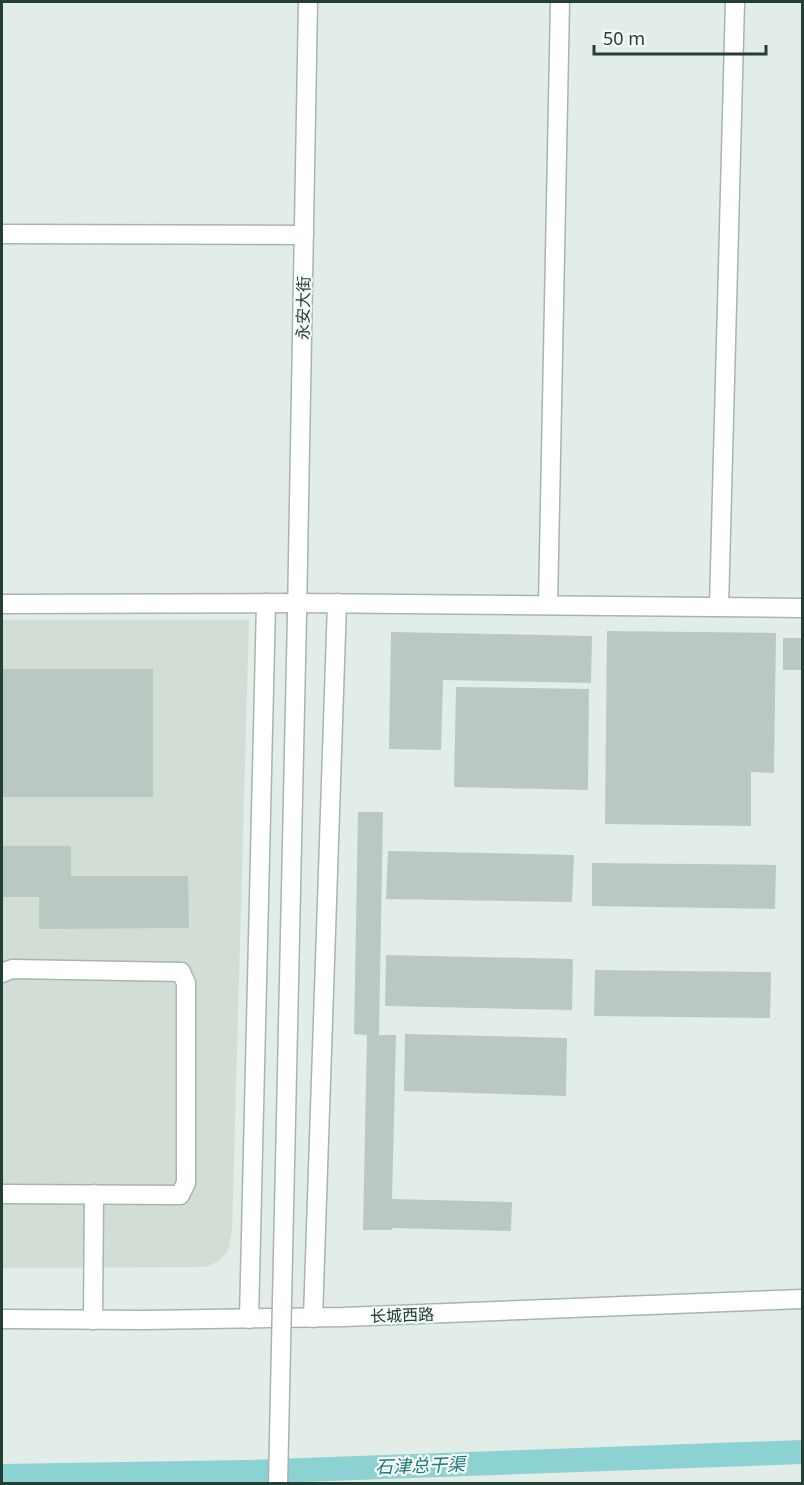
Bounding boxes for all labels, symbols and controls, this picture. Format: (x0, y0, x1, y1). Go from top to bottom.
scale bar (594, 18, 766, 56)
text: 50 m (603, 26, 645, 50)
street label: 永安大街 (291, 276, 315, 340)
street label: 长城西路 (370, 1303, 434, 1327)
water label: 石津总干渠 (375, 1451, 468, 1479)

